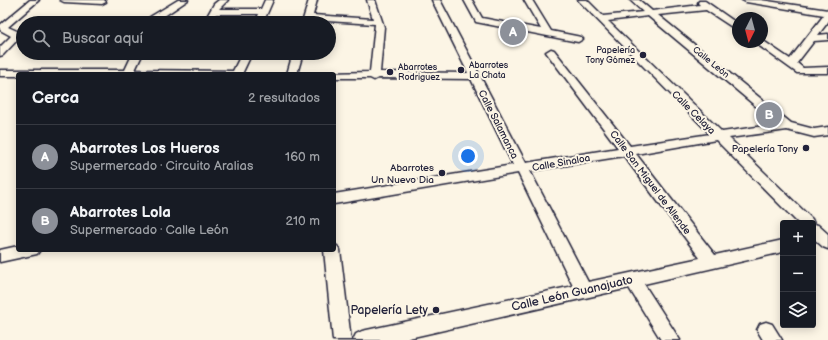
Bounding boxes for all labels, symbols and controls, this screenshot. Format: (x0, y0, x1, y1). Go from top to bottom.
north arrow (732, 12, 768, 48)
search box (16, 16, 336, 60)
pin: A (500, 17, 526, 47)
icon: search (30, 27, 52, 49)
text: Buscar aquí (62, 29, 143, 48)
street label: Calle León (690, 44, 731, 80)
place label: Papelería Tony Gómez (585, 45, 636, 66)
marker: Papelería Tony Gómez (638, 50, 648, 60)
place label: Abarrotes La Chata (469, 60, 509, 81)
place label: Abarrotes Rodriguez (398, 62, 441, 83)
marker: Abarrotes La Chata (456, 65, 466, 75)
marker: Abarrotes Rodriguez (385, 67, 395, 77)
text: Cerca (32, 88, 79, 108)
street label: Calle Salamanca (476, 88, 521, 161)
street label: Calle Celaya (669, 88, 718, 137)
text: 2 resultados (248, 90, 320, 106)
pin: B (756, 100, 782, 130)
street label: Calle San Miguel de Allende (607, 128, 693, 237)
text: Abarrotes Los Hueros (70, 139, 220, 158)
place label: Papelería Tony (732, 143, 798, 155)
marker: Papelería Tony (801, 143, 811, 153)
your location (458, 146, 478, 166)
text: A (41, 149, 49, 165)
text: 160 m (285, 149, 320, 165)
street label: Calle Sinaloa (531, 152, 591, 174)
text: Supermercado · Circuito Aralias (70, 158, 253, 174)
place label: Abarrotes Un Nuevo Dia (371, 162, 434, 186)
marker: Abarrotes Un Nuevo Dia (437, 168, 447, 178)
text: Abarrotes Lola (70, 203, 171, 222)
text: B (40, 213, 50, 229)
text: 210 m (286, 213, 320, 229)
map controls (780, 220, 816, 328)
button: + (780, 220, 816, 256)
text: Supermercado · Calle León (70, 222, 229, 238)
button: − (780, 256, 816, 292)
street label: Calle León Guanajuato (510, 272, 634, 315)
button: layers (780, 292, 816, 328)
place label: Papelería Lety (350, 303, 429, 318)
marker: Papelería Lety (431, 305, 441, 315)

